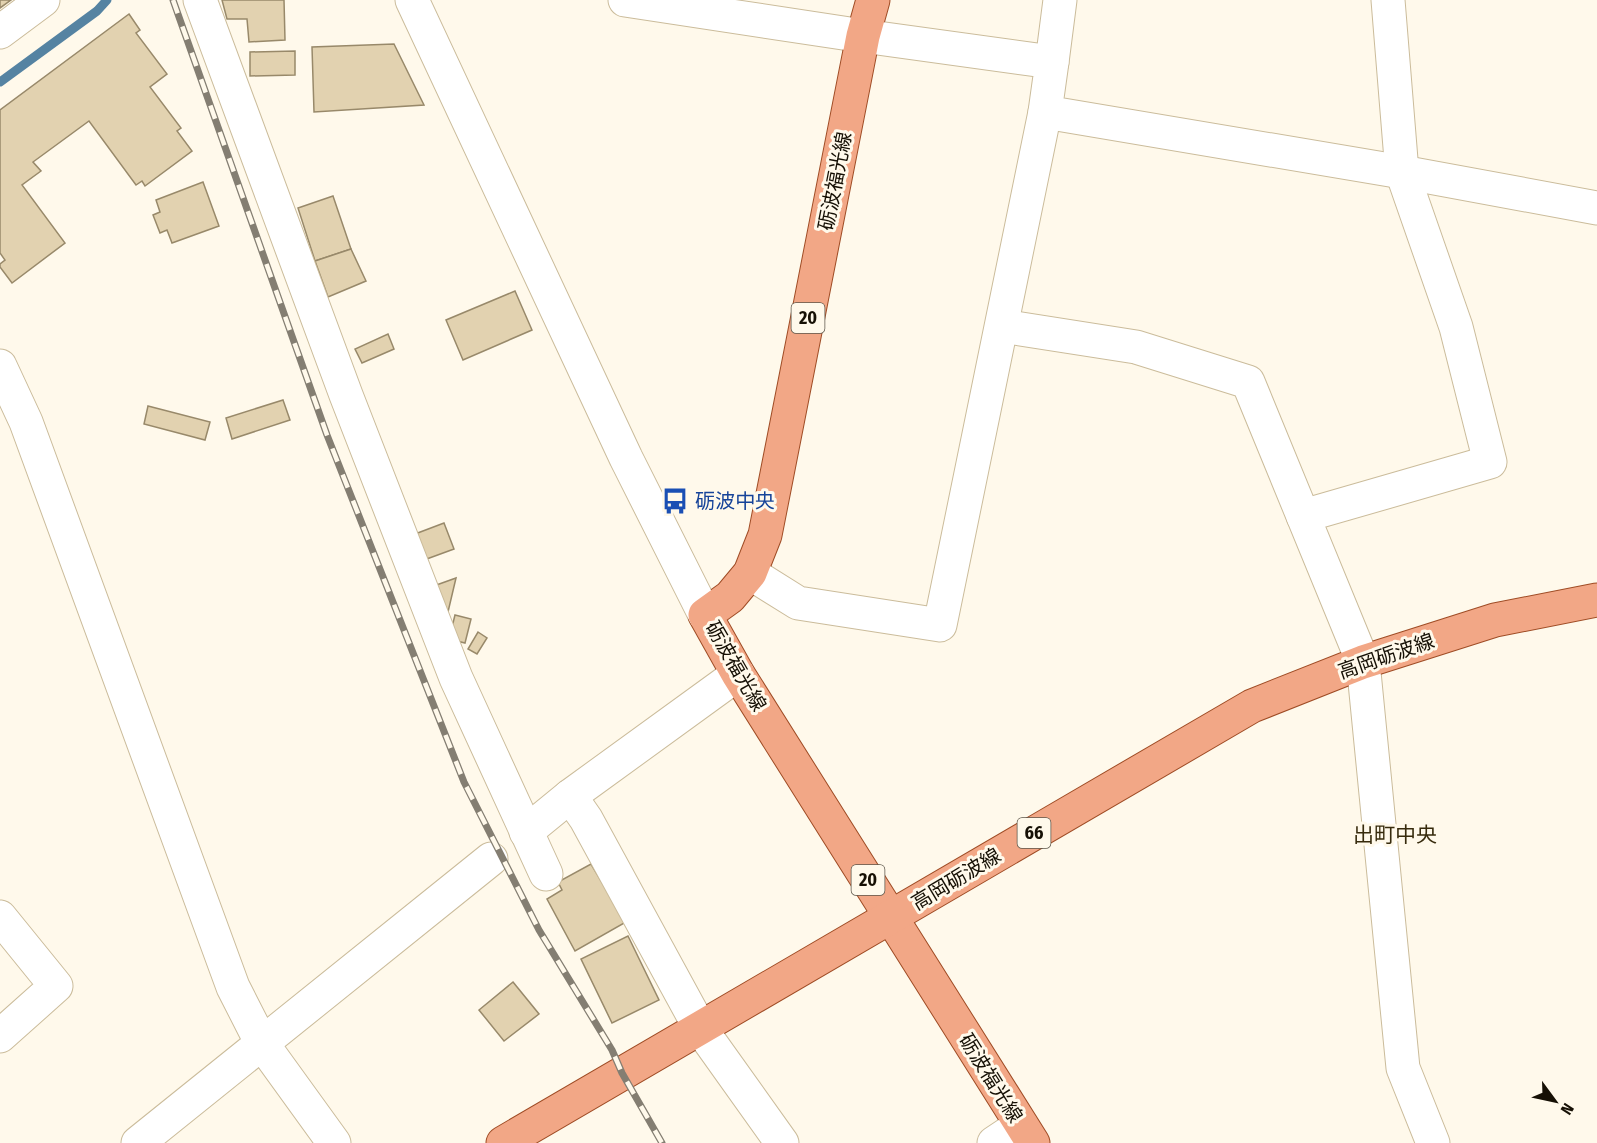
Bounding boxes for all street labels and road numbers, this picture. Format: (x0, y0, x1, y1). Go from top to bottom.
street label: 砺波福光線 (814, 130, 856, 232)
road number: 20 (792, 303, 824, 333)
street label: 砺波福光線 (701, 617, 771, 715)
street label: 高岡砺波線 (1335, 628, 1437, 684)
road number: 66 (1018, 818, 1050, 848)
street label: 高岡砺波線 (907, 843, 1005, 915)
road number: 20 (852, 865, 884, 895)
street label: 砺波福光線 (954, 1029, 1028, 1127)

